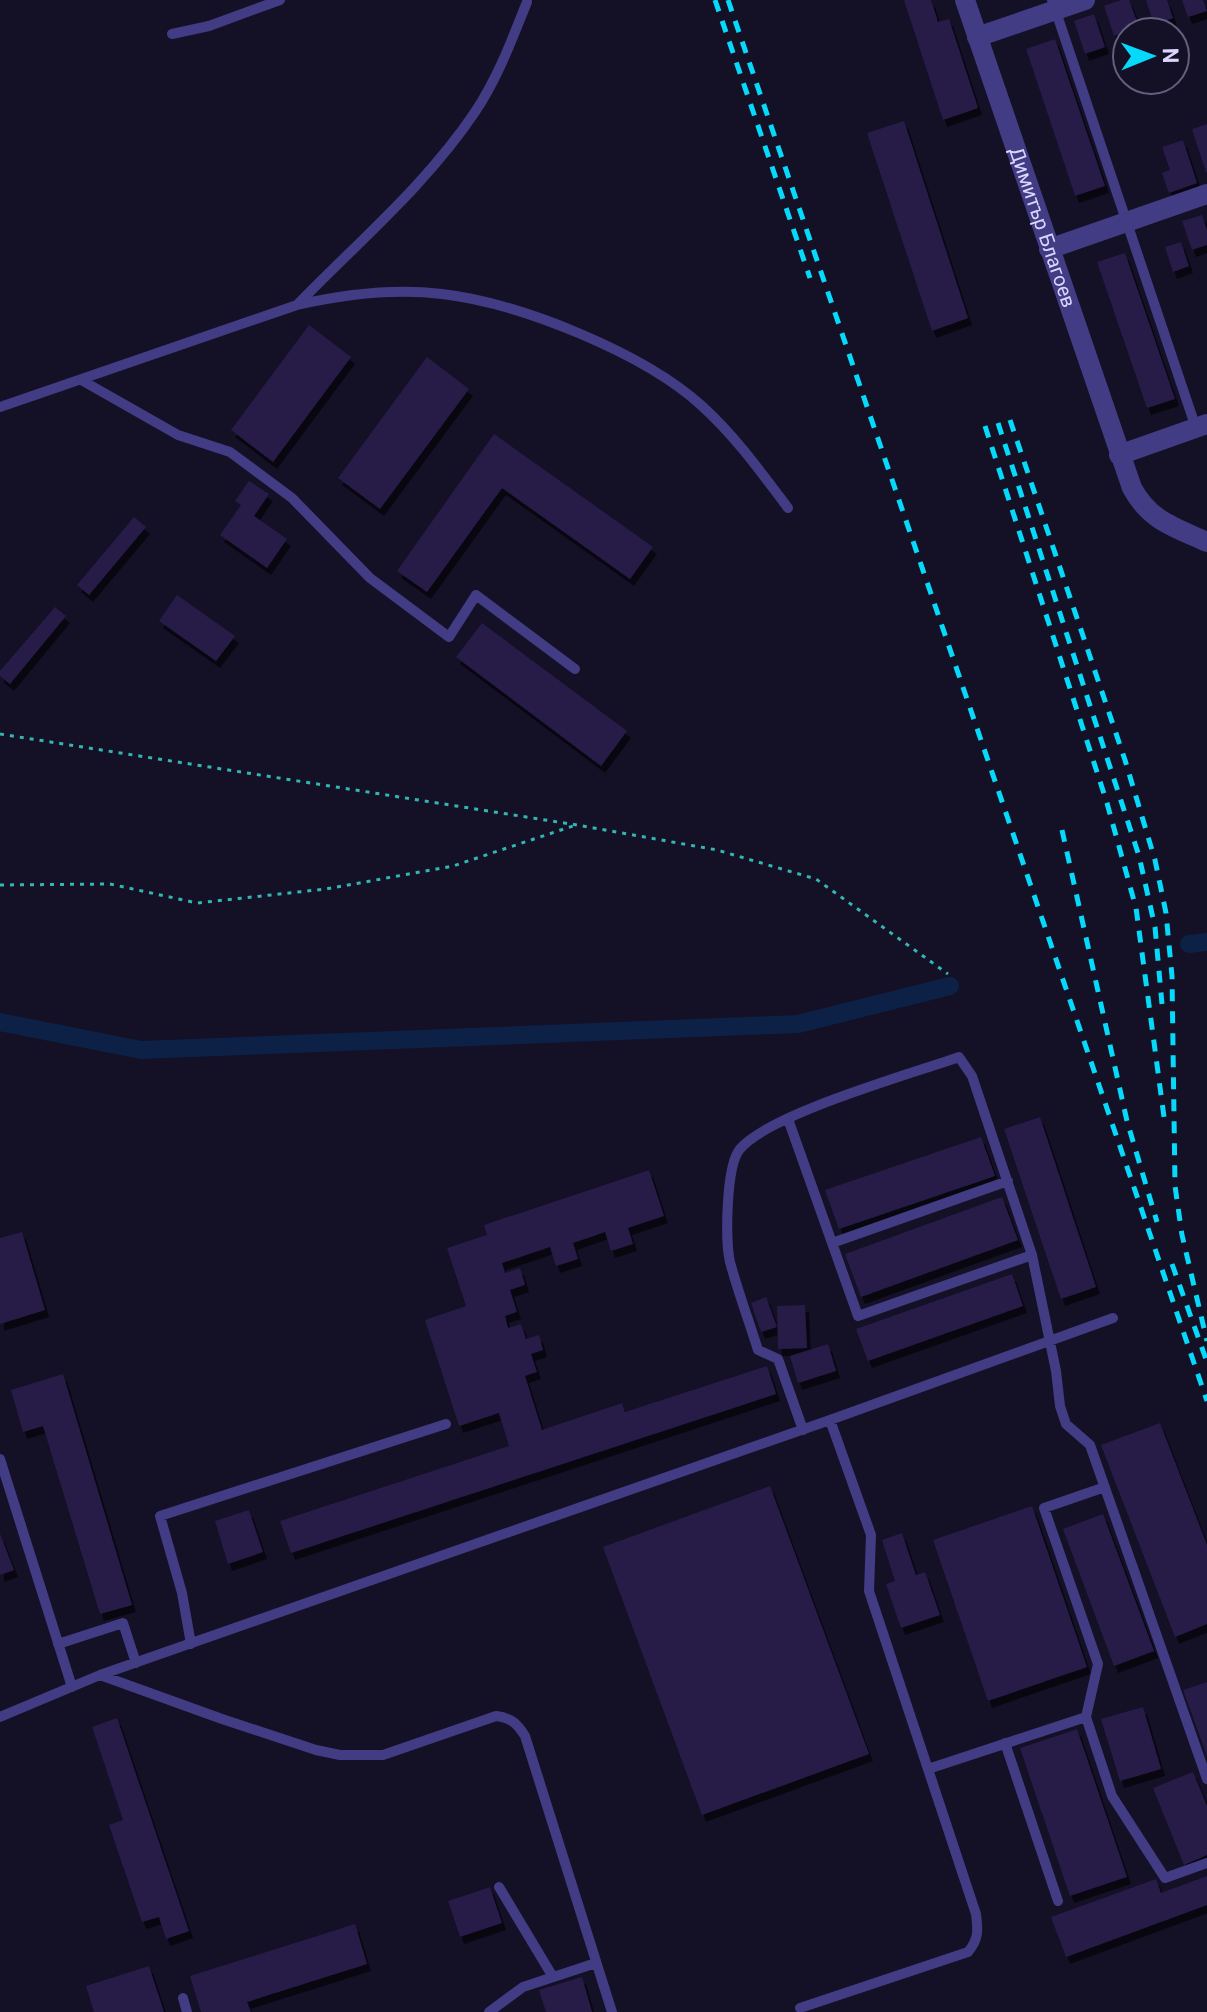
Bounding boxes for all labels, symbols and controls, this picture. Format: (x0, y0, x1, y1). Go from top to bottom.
north arrow (1111, 16, 1191, 96)
text: N (1158, 48, 1183, 64)
street label: Димитър Благоев (1004, 144, 1081, 310)

